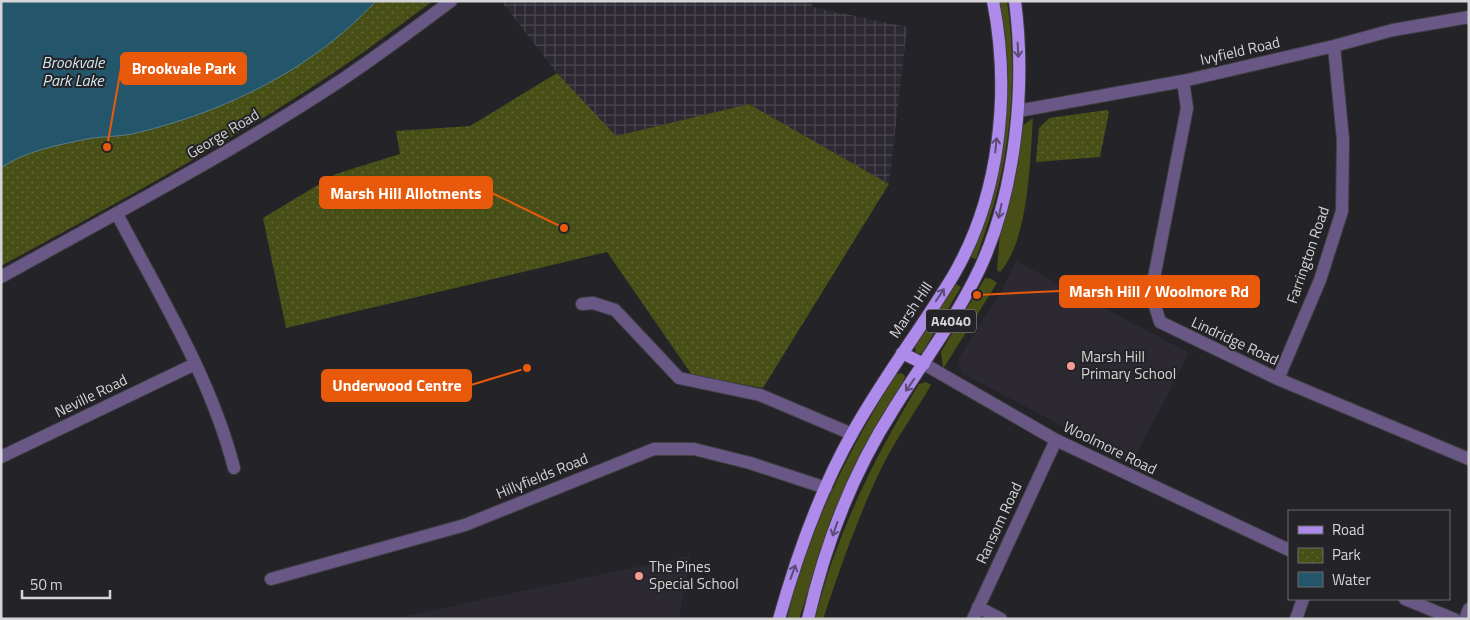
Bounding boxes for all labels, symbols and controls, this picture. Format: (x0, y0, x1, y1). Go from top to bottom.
street label: Ivyfield Road (1198, 30, 1282, 71)
one-way arrow (1014, 42, 1023, 58)
water label: Brookvale Park Lake (42, 50, 106, 92)
callout: Brookvale Park (121, 53, 246, 84)
text: Brookvale Park (132, 56, 237, 80)
street label: George Road (182, 103, 263, 164)
one-way arrow (992, 137, 1001, 153)
callout: Marsh Hill Allotments (320, 177, 492, 208)
text: Marsh Hill Allotments (330, 181, 482, 205)
one-way arrow (995, 202, 1004, 218)
street label: Farrington Road (1280, 203, 1335, 306)
callout: Marsh Hill / Woolmore Rd (1060, 276, 1259, 307)
street label: Marsh Hill (883, 277, 938, 343)
text: Marsh Hill / Woolmore Rd (1069, 279, 1249, 303)
one-way arrow (935, 289, 945, 303)
road number: A4040 (926, 310, 976, 332)
street label: Lindridge Road (1188, 310, 1283, 371)
place label: Marsh Hill Primary School (1081, 345, 1176, 385)
marker: Marsh Hill Primary School (1065, 360, 1077, 372)
street label: Neville Road (51, 368, 131, 423)
callout: Underwood Centre (322, 370, 471, 401)
text: Underwood Centre (332, 373, 462, 397)
one-way arrow (905, 378, 915, 392)
street label: Woolmore Road (1060, 415, 1161, 480)
street label: Hillyfields Road (492, 447, 591, 504)
street label: Ransom Road (970, 478, 1028, 568)
legend (1288, 510, 1450, 600)
text: Road (1332, 518, 1364, 541)
one-way arrow (829, 520, 839, 536)
text: Park (1332, 543, 1361, 566)
place label: The Pines Special School (649, 555, 739, 595)
one-way arrow (789, 565, 798, 580)
scale bar (22, 568, 110, 600)
text: Water (1332, 568, 1371, 591)
marker: The Pines Special School (633, 570, 645, 582)
text: 50 m (30, 573, 63, 596)

